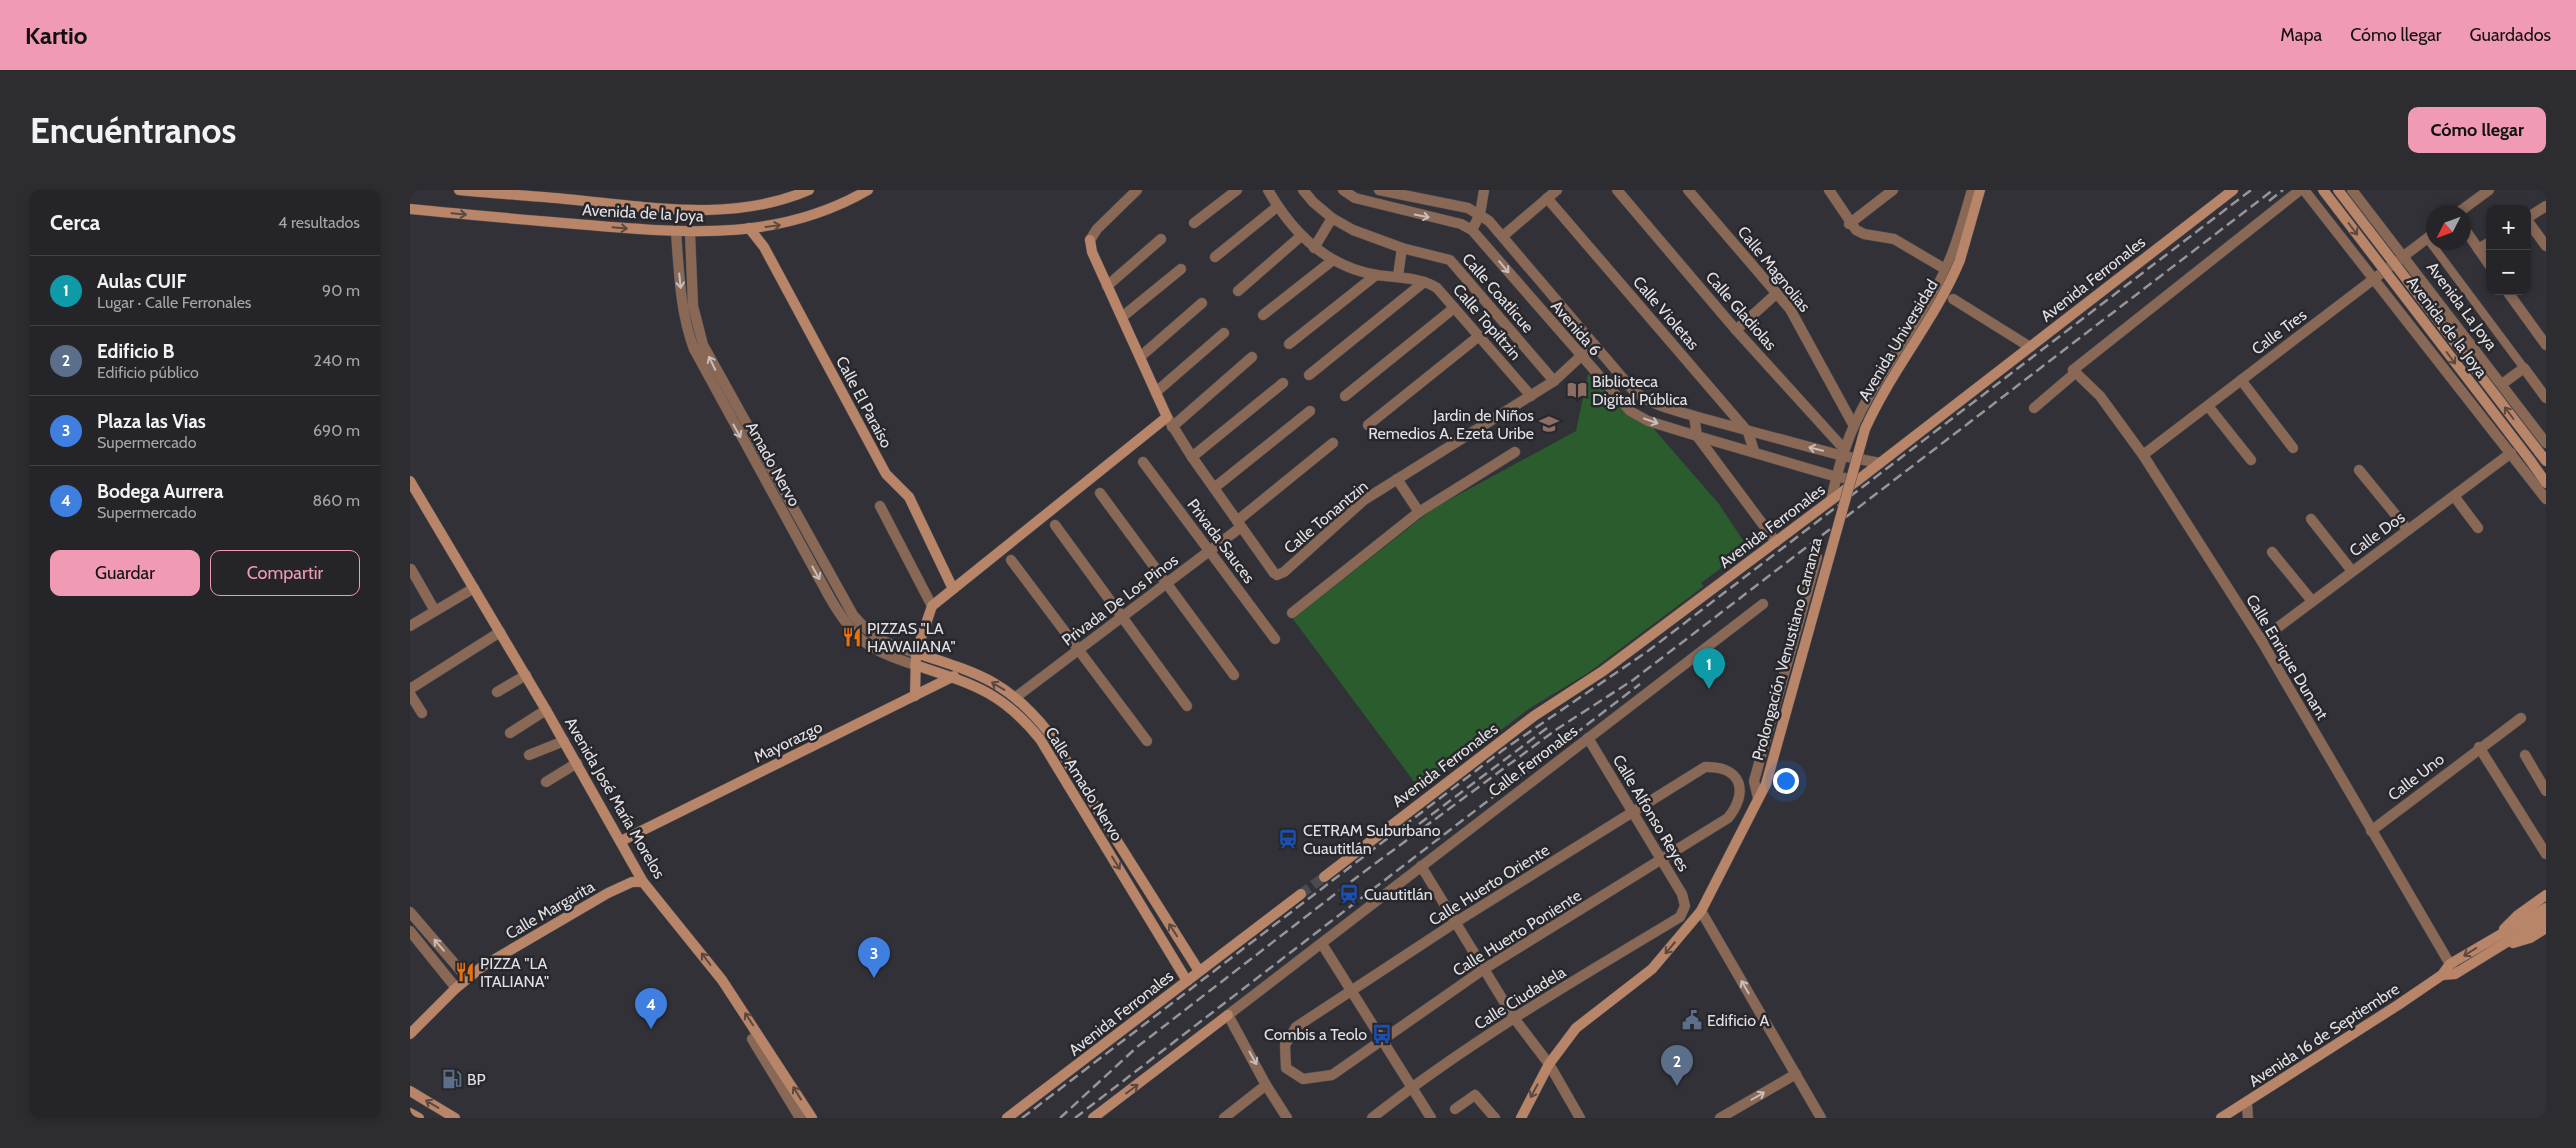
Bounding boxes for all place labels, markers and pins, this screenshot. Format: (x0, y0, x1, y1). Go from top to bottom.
place label: Biblioteca Digital Pública (1592, 372, 1688, 409)
library icon: Biblioteca Digital Pública (1566, 379, 1588, 401)
place label: Jardin de Niños Remedios A. Ezeta Uribe (1368, 406, 1534, 443)
school or university icon: Jardin de Niños Remedios A. Ezeta Uribe (1538, 413, 1560, 435)
place label: PIZZAS "LA HAWAIIANA" (867, 619, 956, 656)
restaurant icon: PIZZAS "LA HAWAIIANA" (841, 626, 863, 648)
pin: 1 (1693, 648, 1725, 689)
place label: CETRAM Suburbano Cuautitlán (1303, 821, 1441, 858)
station icon: CETRAM Suburbano Cuautitlán (1277, 828, 1299, 850)
station icon: Cuautitlán (1338, 883, 1360, 905)
place label: Cuautitlán (1364, 885, 1433, 904)
pin: 3 (858, 937, 890, 978)
place label: PIZZA "LA ITALIANA" (480, 954, 549, 991)
restaurant icon: PIZZA "LA ITALIANA" (454, 961, 476, 983)
pin: 4 (635, 988, 667, 1029)
public building icon: Edificio A (1681, 1009, 1703, 1031)
place label: Edificio A (1707, 1011, 1770, 1030)
bus stop icon: Combis a Teolo (1371, 1023, 1393, 1045)
place label: Combis a Teolo (1264, 1025, 1367, 1044)
pin: 2 (1661, 1045, 1693, 1086)
fuel station icon: BP (441, 1068, 463, 1090)
place label: BP (467, 1070, 486, 1089)

